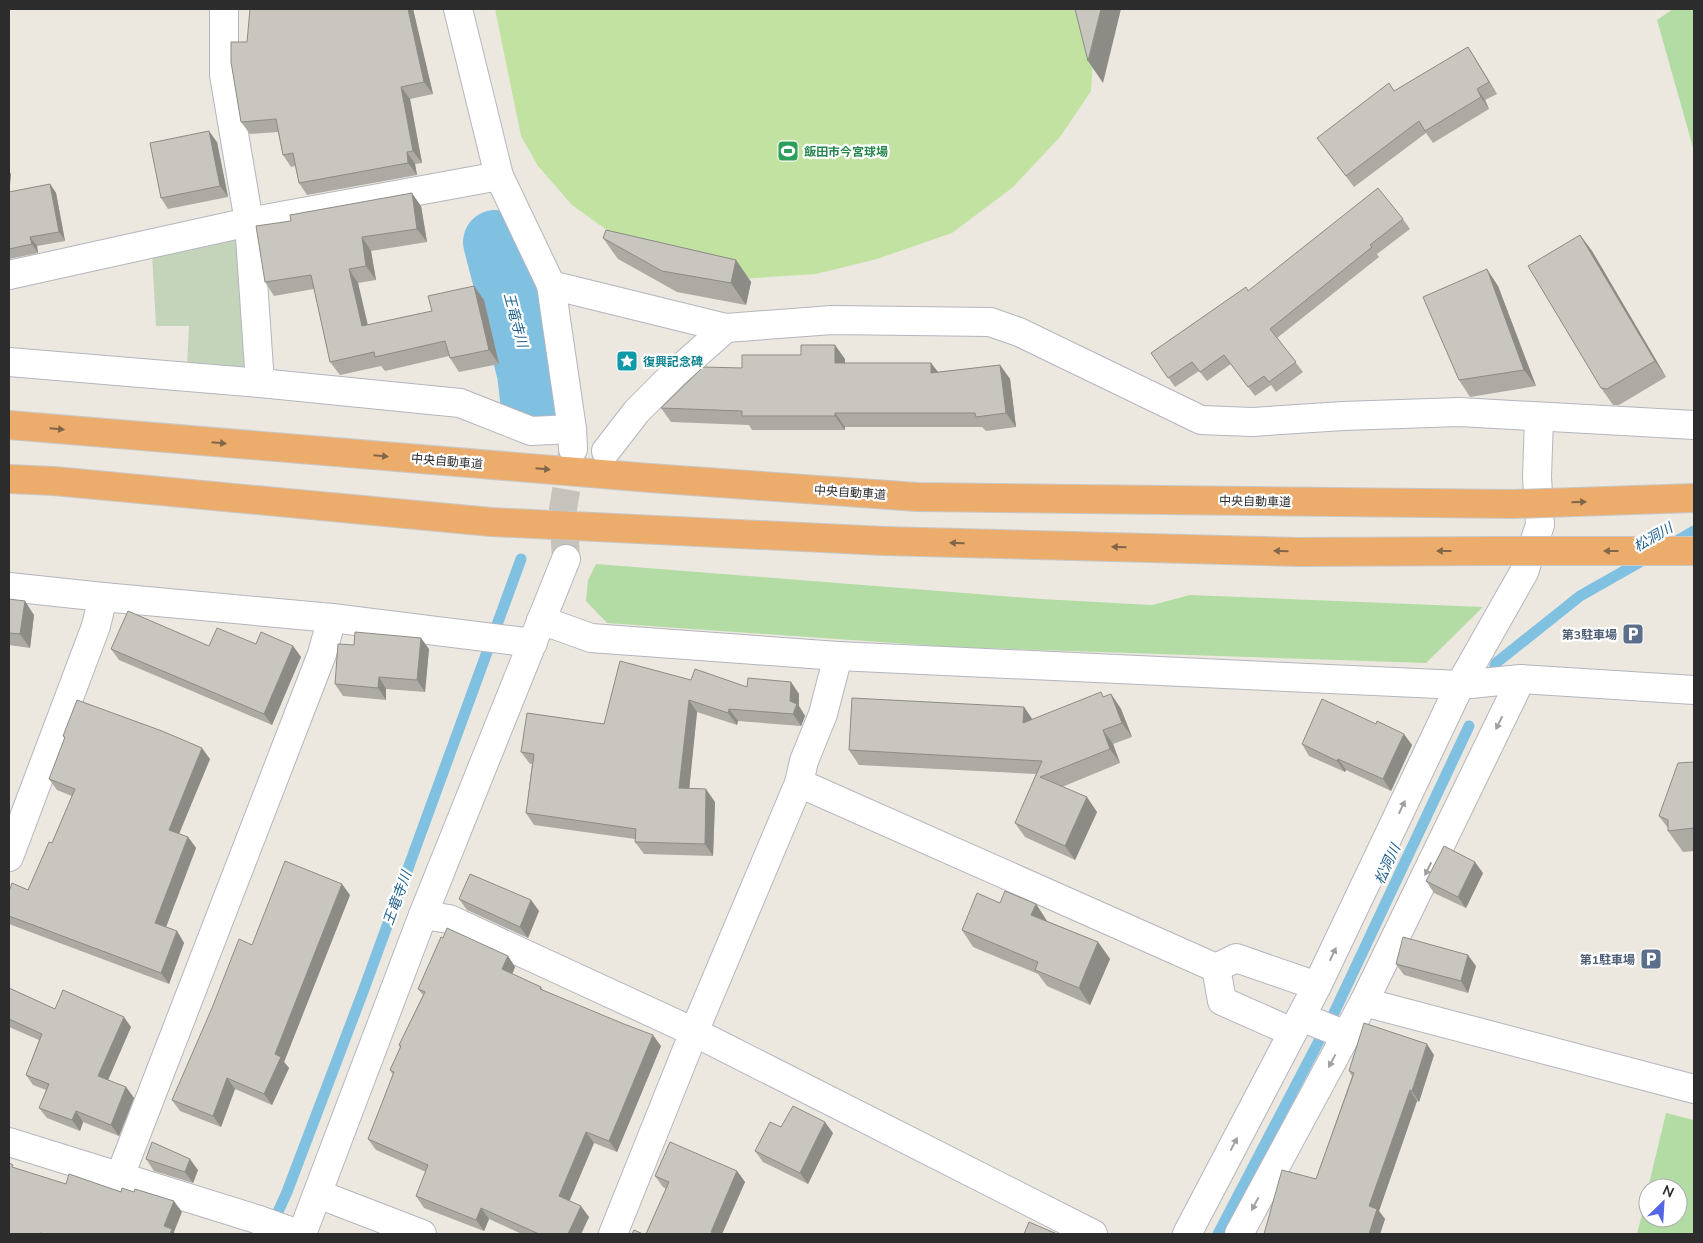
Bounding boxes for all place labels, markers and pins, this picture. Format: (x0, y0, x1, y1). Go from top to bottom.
sports icon: 飯田市今宮球場 (776, 139, 800, 163)
place label: 飯田市今宮球場 (804, 144, 888, 159)
place icon: 復興記念碑 (615, 349, 639, 373)
place label: 復興記念碑 (643, 354, 703, 369)
parking icon: 第3駐車場 (1621, 622, 1645, 646)
place label: 第3駐車場 (1562, 627, 1617, 642)
parking icon: 第1駐車場 (1639, 947, 1663, 971)
place label: 第1駐車場 (1580, 952, 1635, 967)

